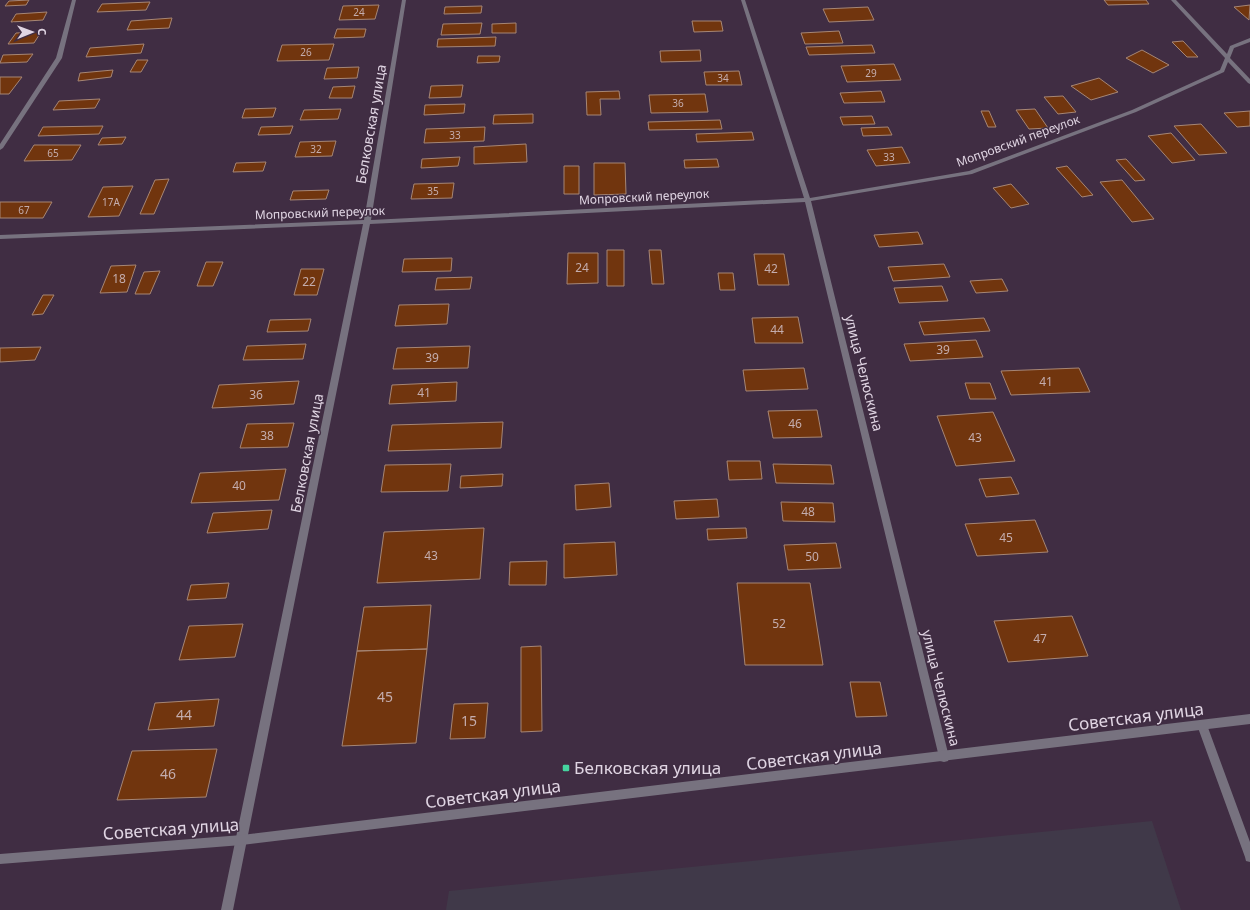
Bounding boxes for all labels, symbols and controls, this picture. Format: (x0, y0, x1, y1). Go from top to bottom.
house number: 24 (353, 5, 365, 19)
north arrow (12, 12, 52, 52)
text: С (35, 28, 50, 36)
house number: 26 (300, 45, 312, 59)
street label: Белковская улица (351, 63, 390, 185)
house number: 29 (865, 66, 877, 80)
house number: 34 (717, 71, 729, 85)
house number: 36 (672, 96, 684, 110)
street label: Мопровский переулок (954, 110, 1083, 171)
house number: 33 (449, 128, 461, 142)
house number: 32 (310, 142, 322, 156)
house number: 65 (47, 146, 59, 160)
house number: 33 (883, 150, 895, 164)
house number: 35 (427, 184, 439, 198)
street label: Мопровский переулок (578, 185, 710, 208)
house number: 17А (102, 195, 121, 209)
street label: Мопровский переулок (255, 202, 386, 223)
house number: 67 (18, 203, 30, 217)
house number: 24 (575, 259, 589, 276)
house number: 42 (764, 260, 778, 277)
house number: 18 (112, 270, 126, 287)
house number: 22 (302, 273, 316, 290)
street label: улица Челюскина (841, 313, 888, 433)
house number: 44 (770, 321, 784, 338)
house number: 39 (936, 341, 950, 358)
house number: 39 (425, 349, 439, 366)
house number: 41 (1039, 373, 1053, 390)
house number: 41 (417, 384, 431, 401)
house number: 36 (249, 386, 263, 403)
street label: Белковская улица (286, 392, 327, 514)
house number: 46 (788, 415, 802, 432)
house number: 38 (260, 427, 274, 444)
house number: 43 (968, 429, 982, 446)
house number: 40 (232, 477, 246, 494)
house number: 48 (801, 503, 815, 520)
house number: 45 (999, 529, 1013, 546)
house number: 43 (424, 547, 438, 564)
house number: 50 (805, 548, 819, 565)
house number: 52 (772, 615, 786, 632)
street label: улица Челюскина (918, 628, 965, 748)
house number: 47 (1033, 630, 1047, 647)
house number: 45 (377, 687, 393, 706)
street label: Советская улица (1067, 697, 1205, 736)
house number: 44 (176, 705, 192, 724)
house number: 15 (461, 711, 477, 730)
street label: Советская улица (745, 736, 883, 775)
place label: Белковская улица (574, 756, 721, 779)
marker: Белковская улица (561, 763, 571, 773)
house number: 46 (160, 764, 176, 783)
street label: Советская улица (424, 774, 562, 813)
street label: Советская улица (102, 812, 240, 845)

